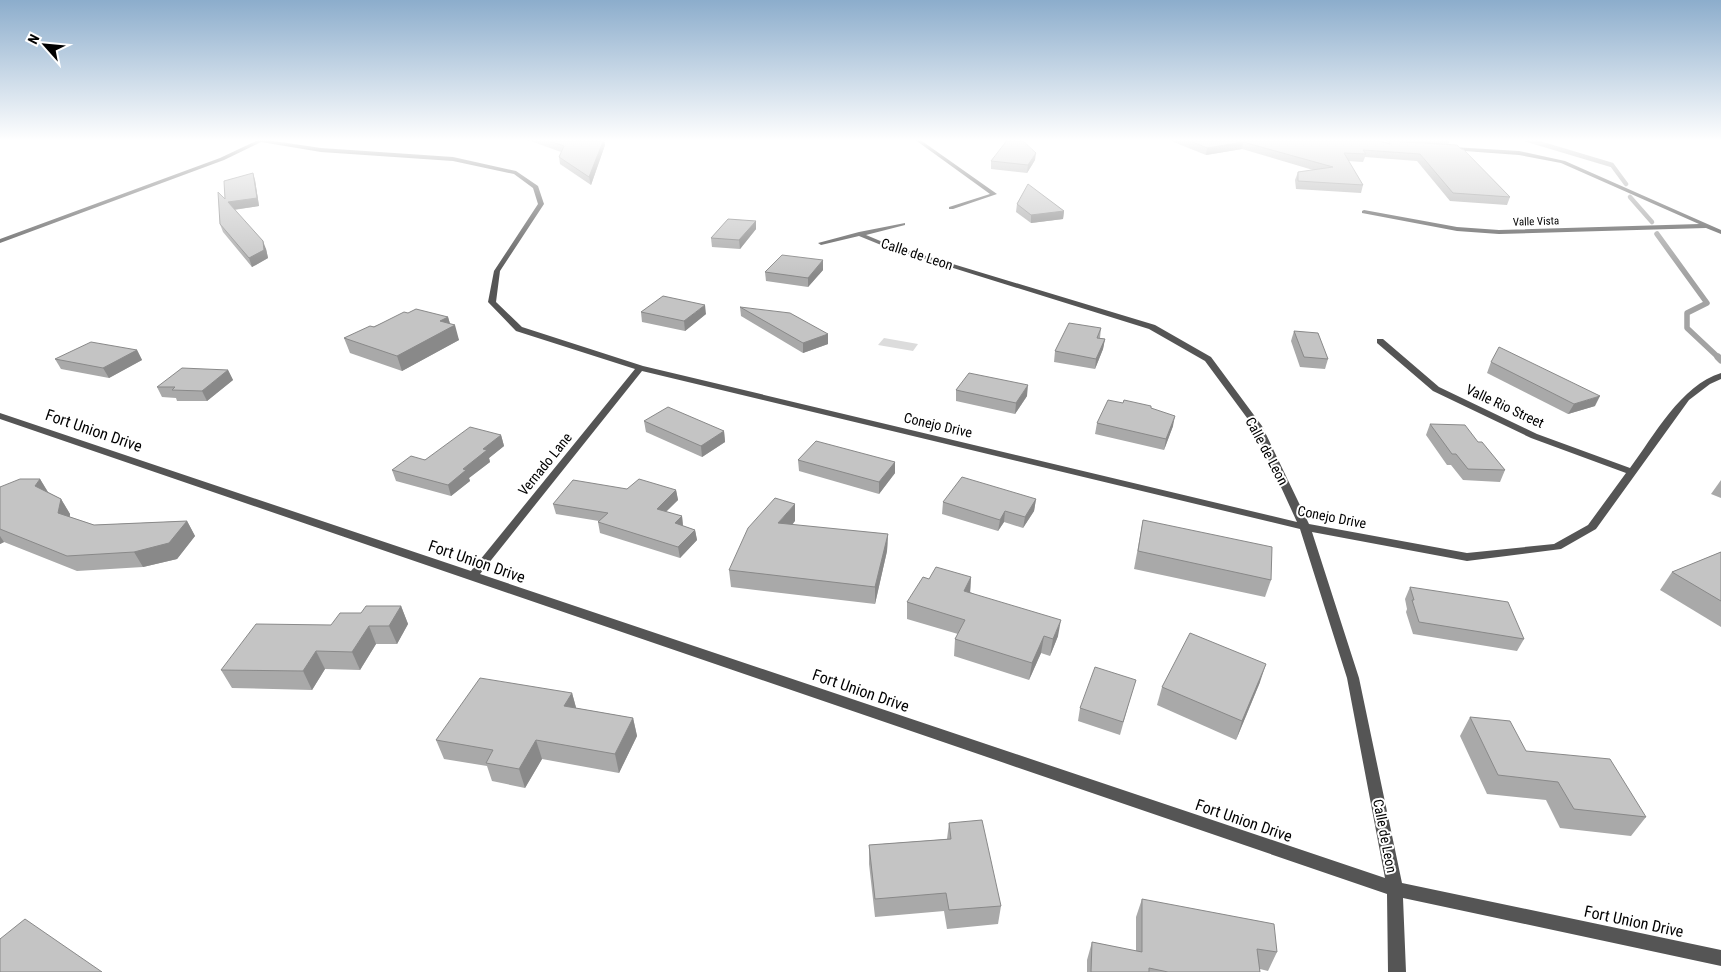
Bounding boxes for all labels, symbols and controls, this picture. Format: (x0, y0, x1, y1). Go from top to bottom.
north arrow (20, 20, 70, 70)
text: N (24, 32, 42, 47)
street label: Valle Vista (1513, 214, 1559, 229)
street label: Calle de Leon (879, 235, 955, 273)
street label: Valle Rio Street (1463, 381, 1547, 431)
street label: Fort Union Drive (43, 405, 145, 456)
street label: Conejo Drive (902, 409, 974, 441)
street label: Calle de Leon (1242, 414, 1292, 488)
street label: Vernado Lane (515, 429, 575, 498)
street label: Conejo Drive (1296, 503, 1368, 532)
street label: Fort Union Drive (426, 536, 528, 587)
street label: Fort Union Drive (810, 665, 912, 716)
street label: Fort Union Drive (1193, 795, 1295, 846)
street label: Calle de Leon (1370, 798, 1400, 874)
street label: Fort Union Drive (1583, 902, 1685, 941)

